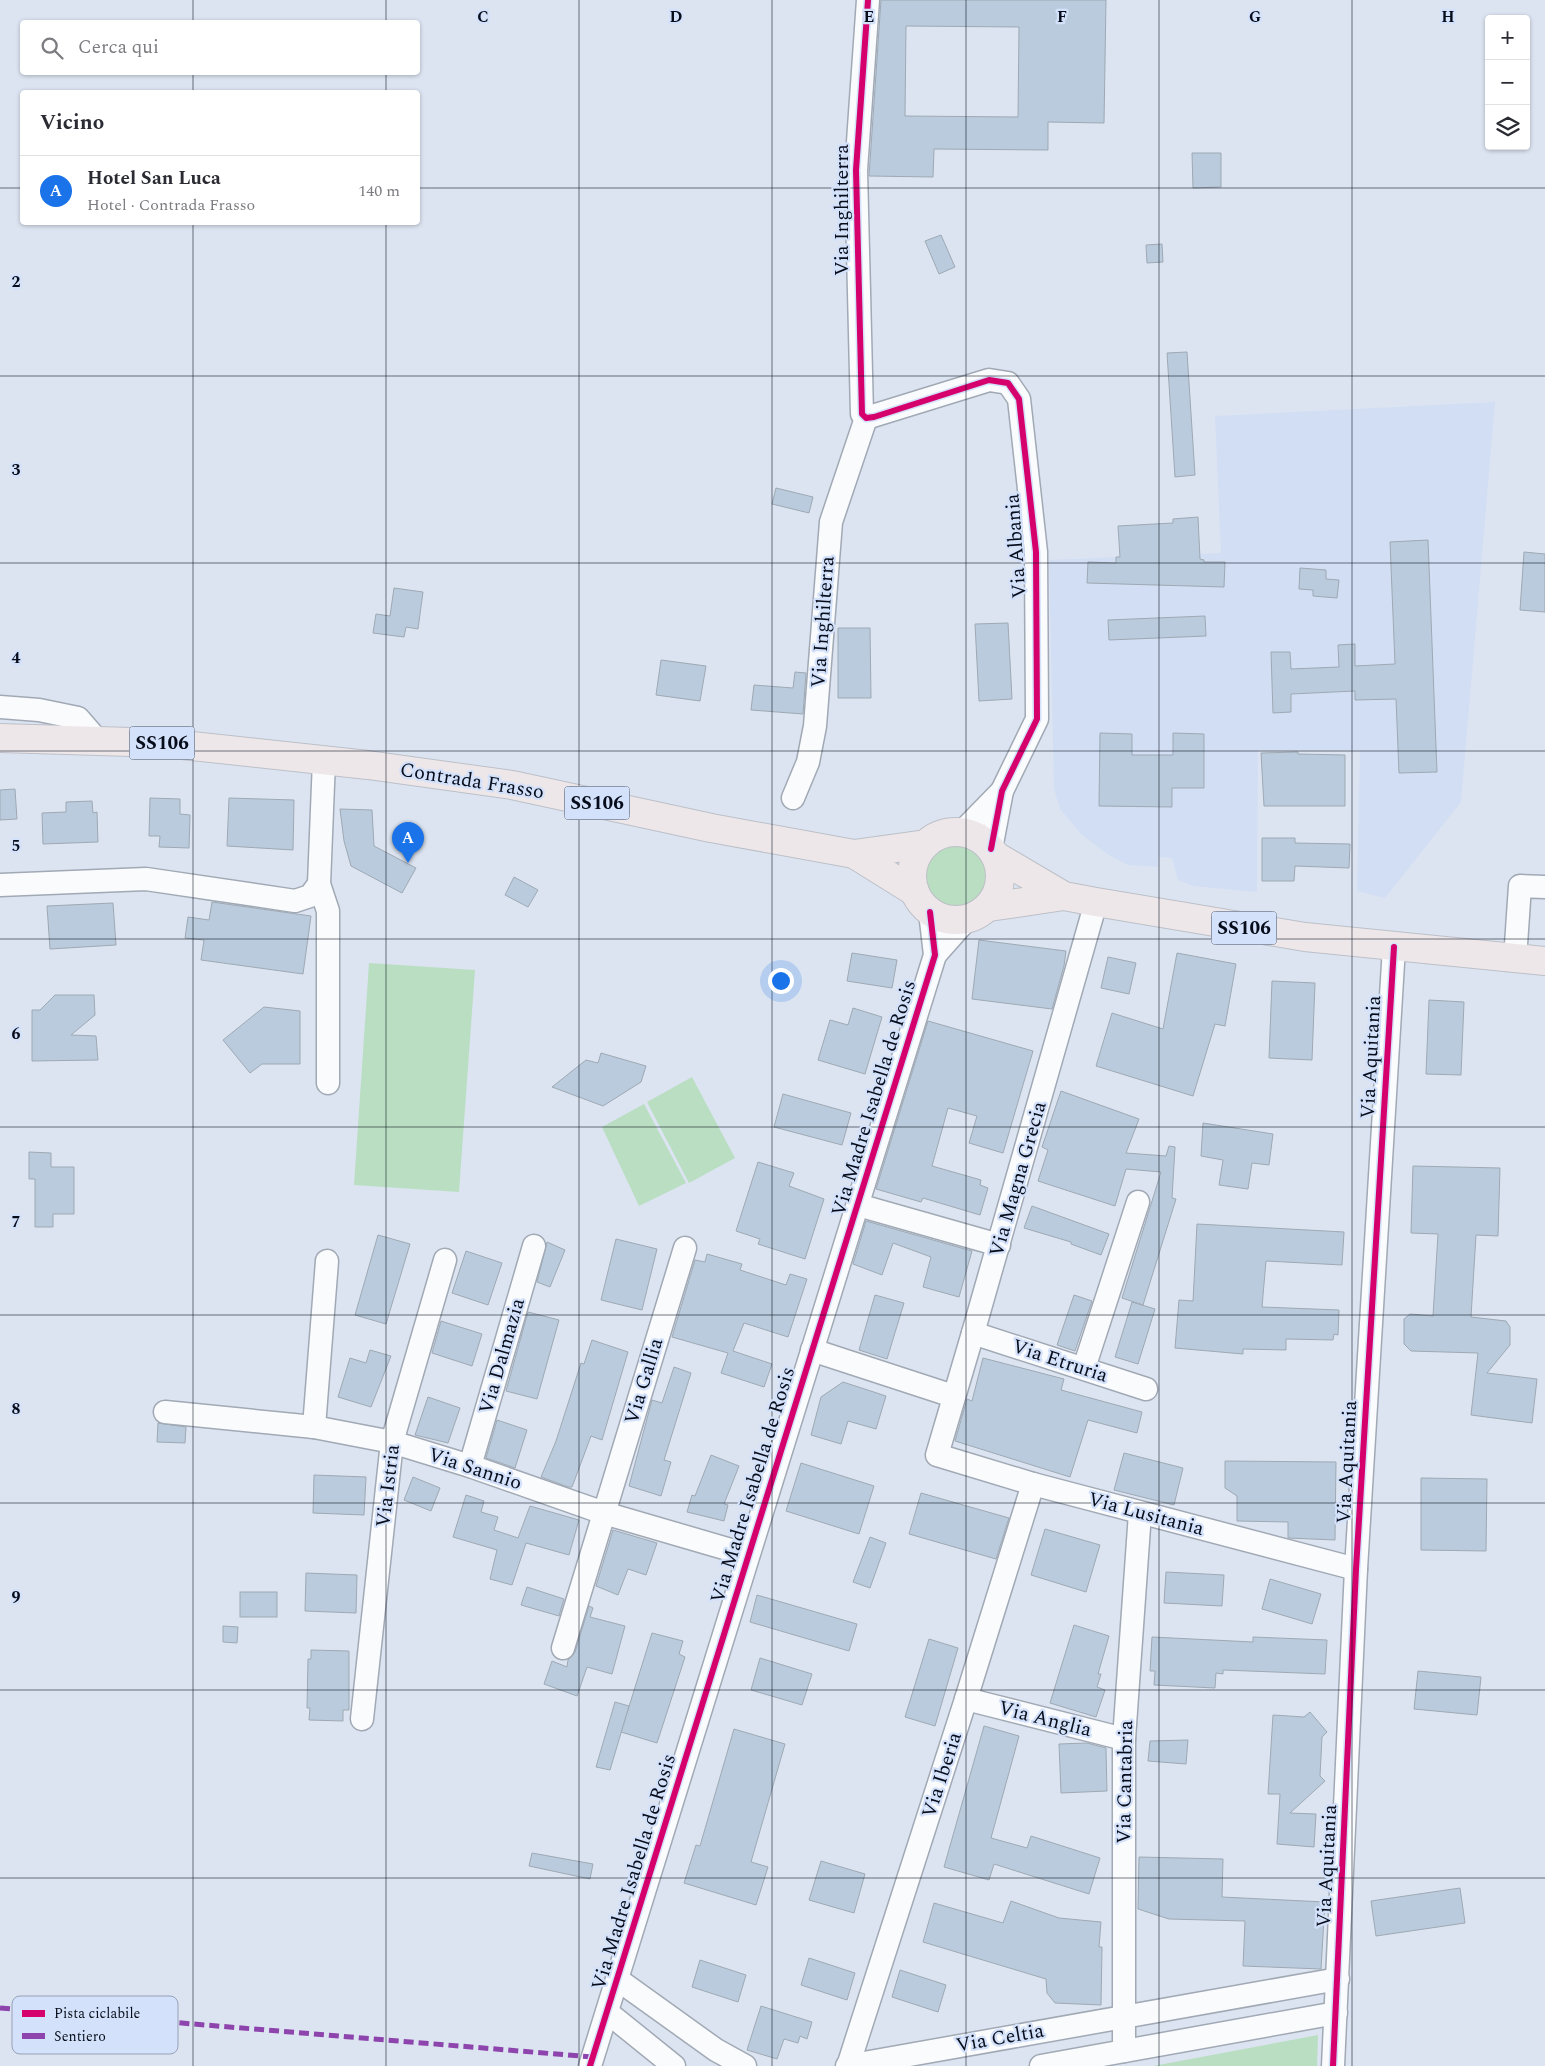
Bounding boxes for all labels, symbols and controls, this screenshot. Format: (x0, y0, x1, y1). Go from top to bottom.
text: C (477, 5, 489, 29)
text: D (670, 5, 683, 29)
text: E (864, 5, 874, 29)
text: F (1057, 5, 1067, 29)
text: G (1249, 5, 1261, 29)
text: H (1441, 5, 1455, 29)
map controls (1485, 15, 1530, 150)
button: + (1485, 15, 1530, 60)
search box (20, 20, 420, 75)
text: Cerca qui (78, 33, 159, 62)
icon: search (38, 34, 66, 62)
button: − (1485, 60, 1530, 105)
button: layers (1485, 105, 1530, 150)
text: Vicino (40, 107, 104, 139)
street label: Via Inghilterra (827, 144, 857, 276)
text: Hotel San Luca (87, 164, 221, 193)
text: A (50, 179, 62, 203)
text: 140 m (358, 179, 400, 203)
text: Hotel · Contrada Frasso (87, 193, 255, 217)
text: 2 (12, 270, 21, 294)
text: 3 (12, 458, 21, 482)
street label: Via Albania (997, 492, 1035, 600)
street label: Via Inghilterra (803, 555, 843, 689)
text: 4 (12, 646, 21, 670)
road number: SS106 (130, 726, 194, 760)
street label: Contrada Frasso (398, 755, 546, 807)
road number: SS106 (564, 786, 630, 820)
pin: A (392, 822, 424, 863)
text: 5 (12, 834, 20, 858)
road number: SS106 (1212, 911, 1276, 944)
your location (768, 968, 794, 994)
street label: Via Madre Isabella de Rosis (824, 976, 924, 1220)
street label: Via Aquitania (1353, 994, 1389, 1119)
text: 6 (12, 1022, 21, 1046)
street label: Via Magna Grecia (981, 1098, 1055, 1260)
text: 7 (12, 1210, 21, 1234)
street label: Via Dalmazia (471, 1294, 533, 1417)
street label: Via Etruria (1008, 1331, 1112, 1391)
street label: Via Gallia (617, 1334, 671, 1428)
street label: Via Madre Isabella de Rosis (703, 1363, 803, 1607)
text: 8 (12, 1397, 21, 1421)
street label: Via Aquitania (1329, 1399, 1365, 1524)
street label: Via Sannio (424, 1440, 526, 1498)
street label: Via Istria (368, 1443, 408, 1529)
street label: Via Lusitania (1085, 1484, 1208, 1544)
text: 9 (12, 1585, 21, 1609)
street label: Via Anglia (995, 1693, 1095, 1745)
street label: Via Cantabria (1109, 1720, 1141, 1844)
street label: Via Iberia (914, 1728, 970, 1822)
street label: Via Madre Isabella de Rosis (584, 1750, 684, 1994)
street label: Via Aquitania (1309, 1803, 1345, 1928)
legend (12, 1996, 178, 2054)
text: Pista ciclabile (54, 2003, 141, 2024)
street label: Via Celtia (954, 2015, 1047, 2061)
text: Sentiero (54, 2026, 106, 2047)

